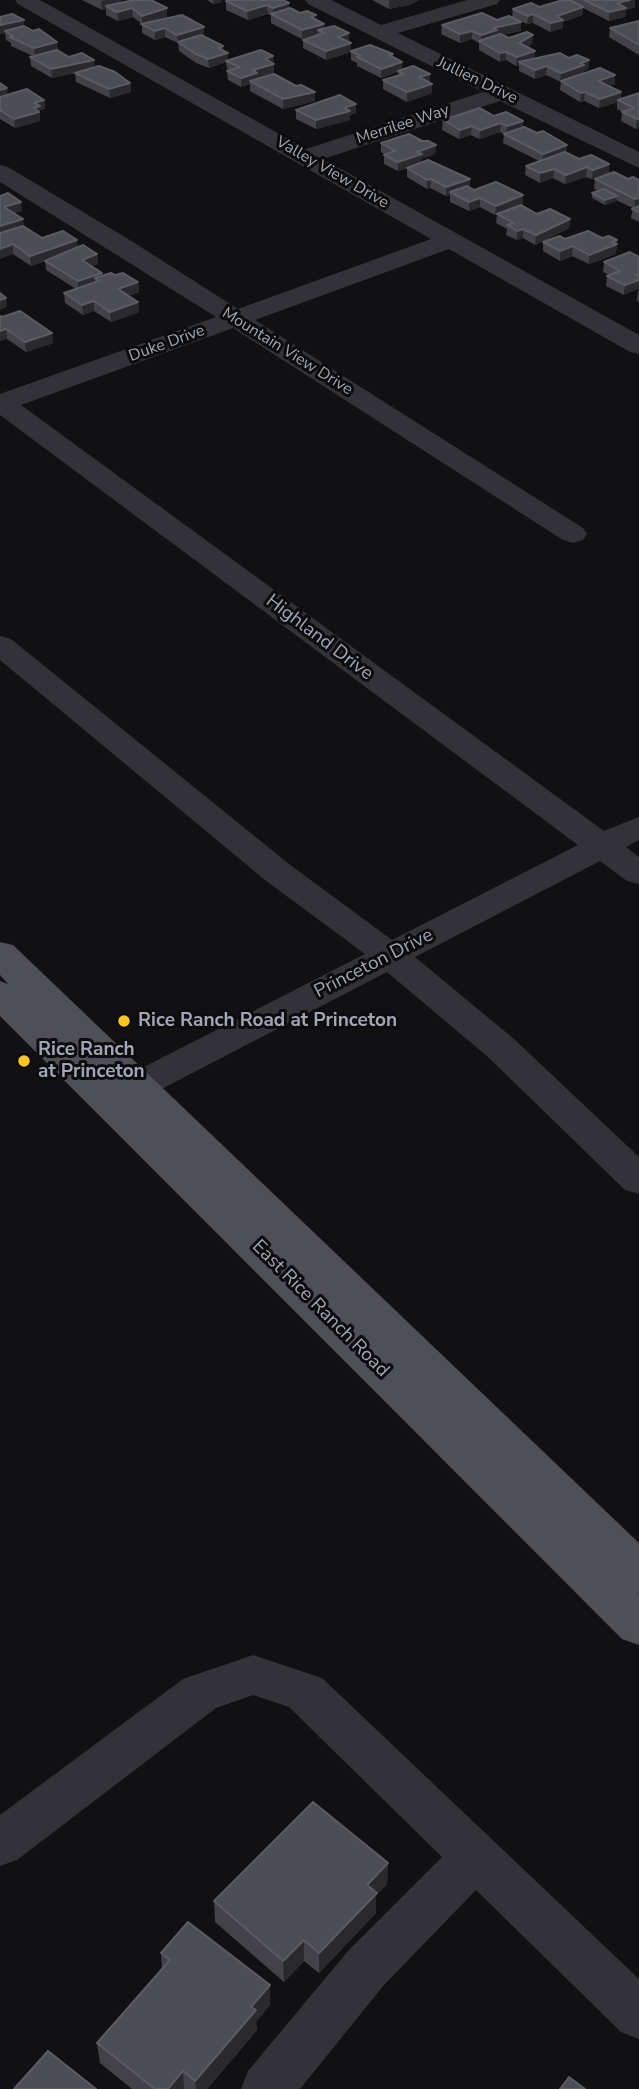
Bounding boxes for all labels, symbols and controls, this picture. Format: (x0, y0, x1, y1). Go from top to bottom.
street label: Jullien Drive (434, 53, 520, 109)
street label: Merrilee Way (354, 101, 452, 149)
street label: Valley View Drive (272, 133, 392, 213)
street label: Mountain View Drive (218, 304, 356, 400)
street label: Duke Drive (126, 321, 208, 367)
street label: Highland Drive (261, 590, 377, 686)
street label: Princeton Drive (311, 924, 437, 1004)
place label: Rice Ranch Road at Princeton (138, 1010, 397, 1032)
marker: Rice Ranch Road at Princeton (116, 1013, 132, 1029)
place label: Rice Ranch at Princeton (38, 1039, 145, 1083)
marker: Rice Ranch at Princeton (16, 1053, 32, 1069)
street label: East Rice Ranch Road (247, 1236, 393, 1382)

